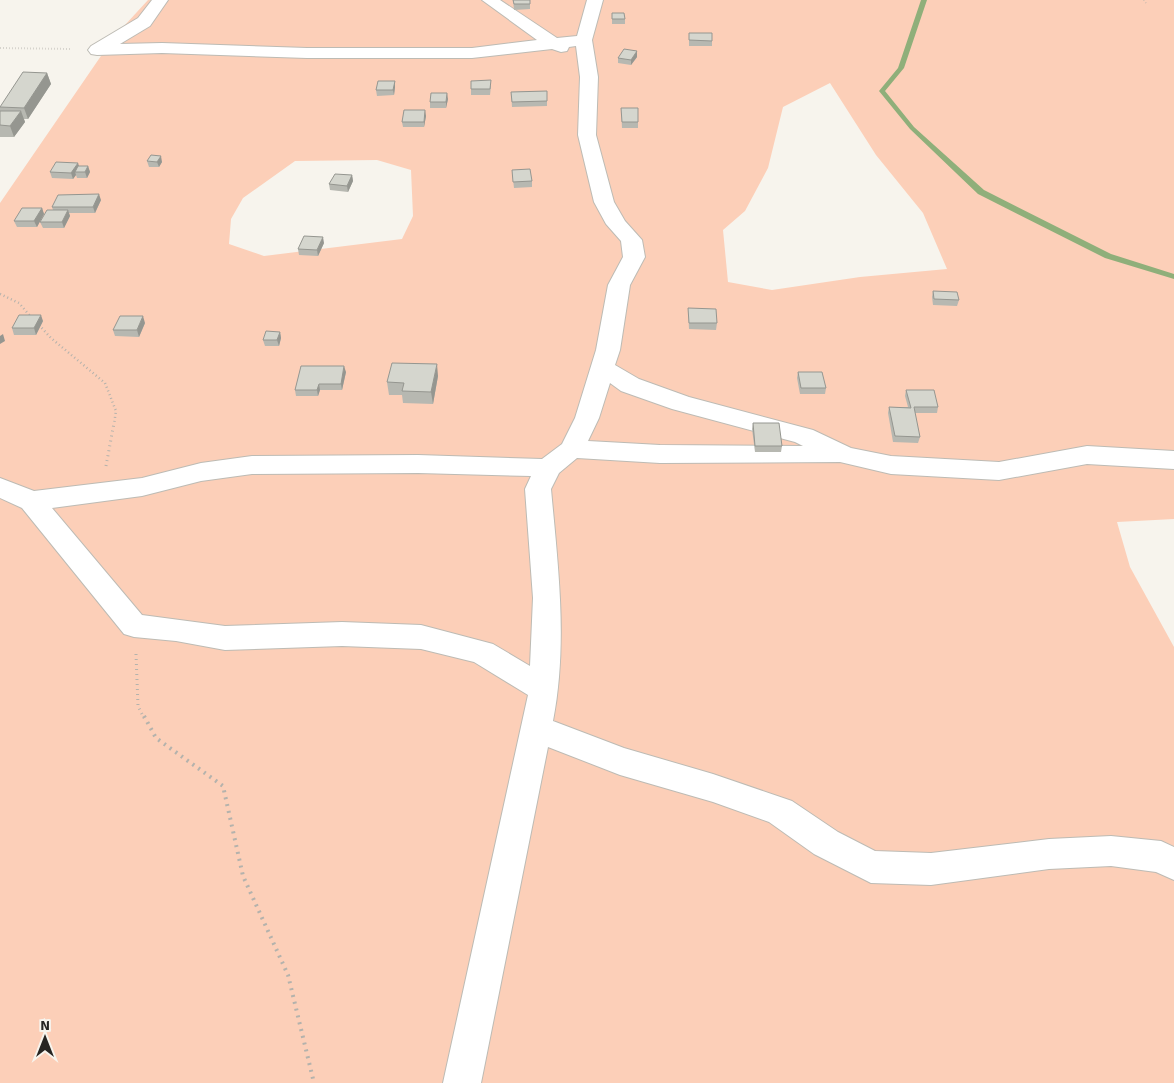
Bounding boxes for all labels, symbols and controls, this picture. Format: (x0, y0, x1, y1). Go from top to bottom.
north arrow (20, 1013, 70, 1063)
text: N (40, 1017, 50, 1034)

